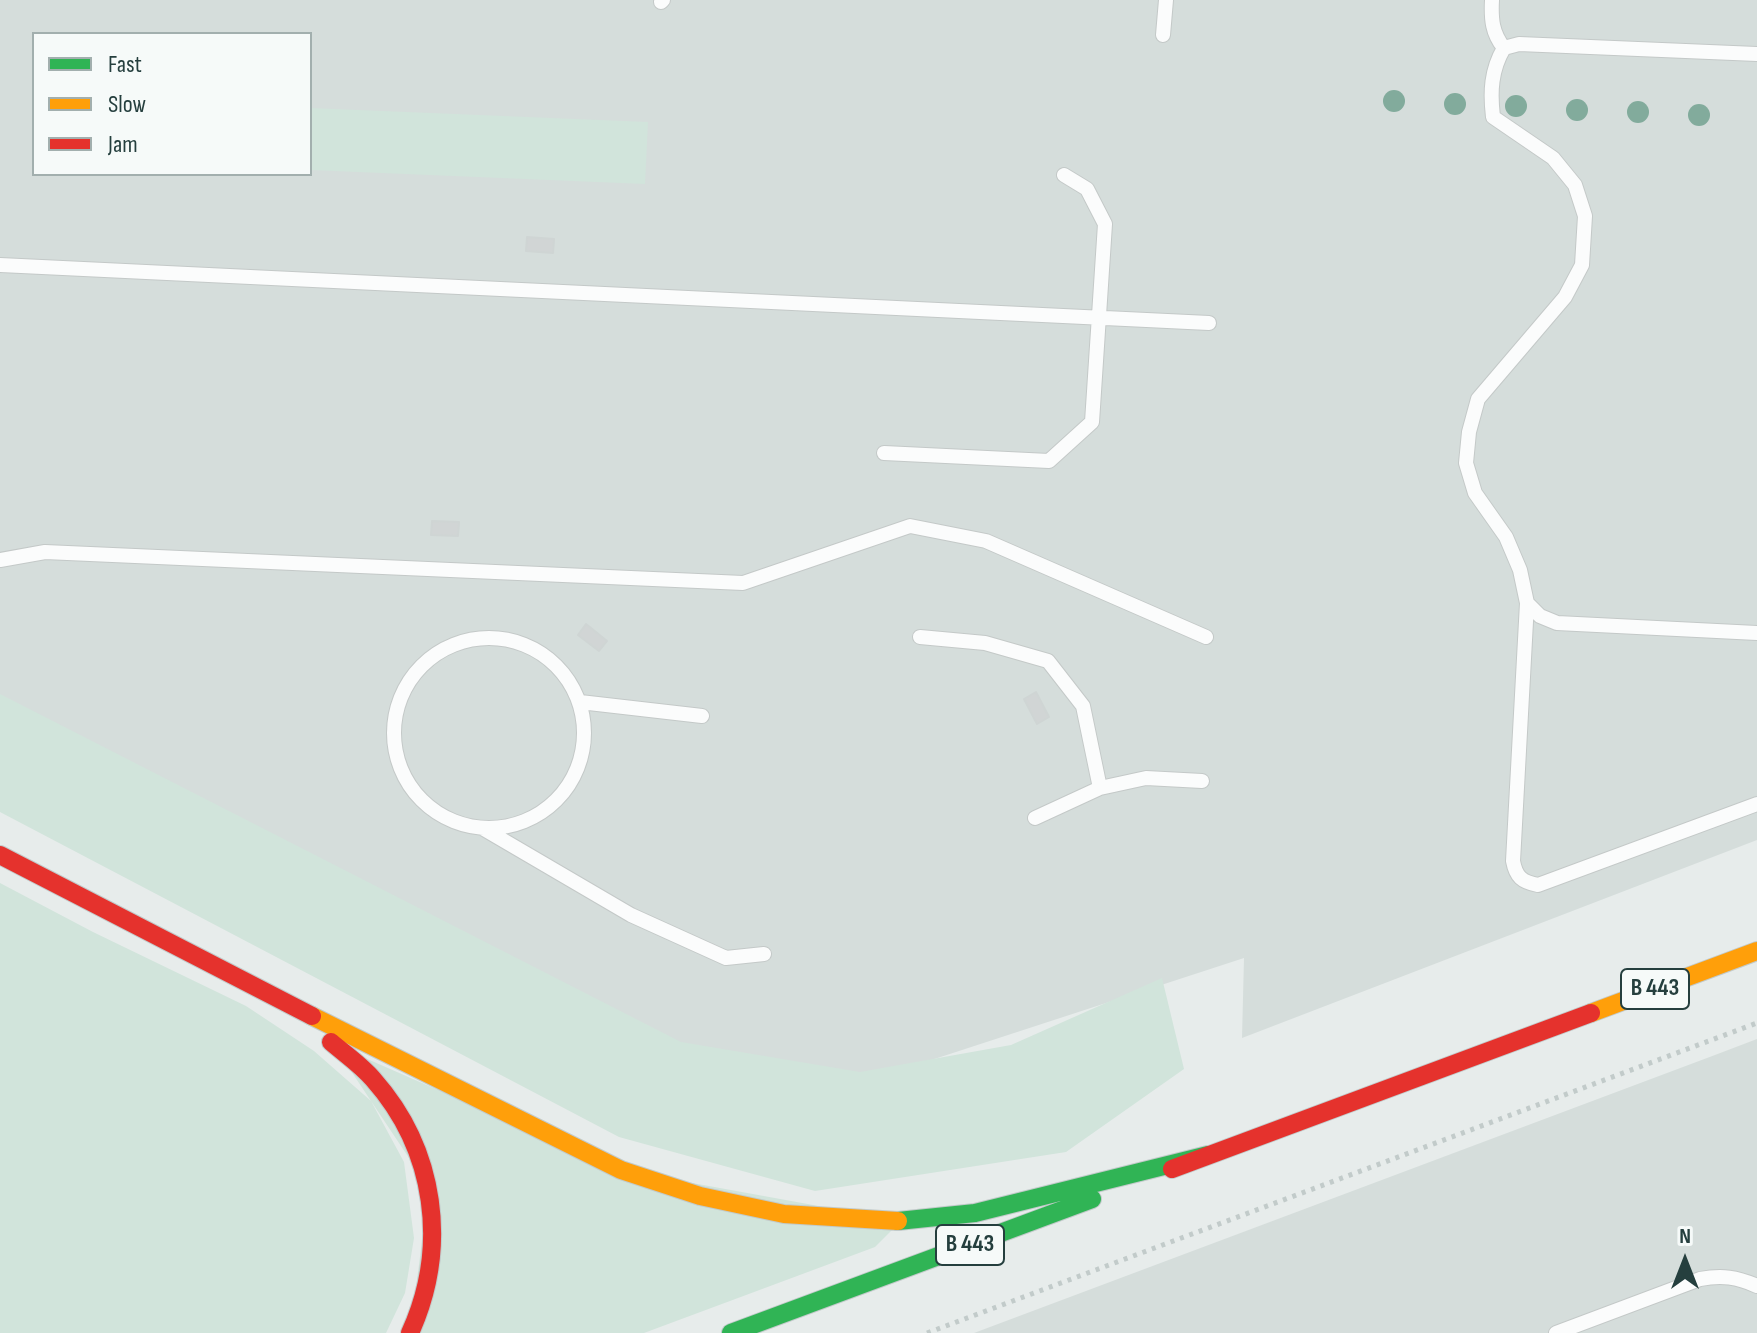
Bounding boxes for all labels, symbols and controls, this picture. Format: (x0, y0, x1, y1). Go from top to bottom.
legend (32, 32, 312, 176)
text: Fast (108, 50, 142, 79)
text: Slow (108, 90, 146, 119)
text: Jam (108, 130, 138, 159)
road number: B 443 (1621, 969, 1689, 1009)
north arrow (1645, 1221, 1725, 1301)
text: N (1679, 1223, 1691, 1250)
road number: B 443 (936, 1225, 1004, 1265)

